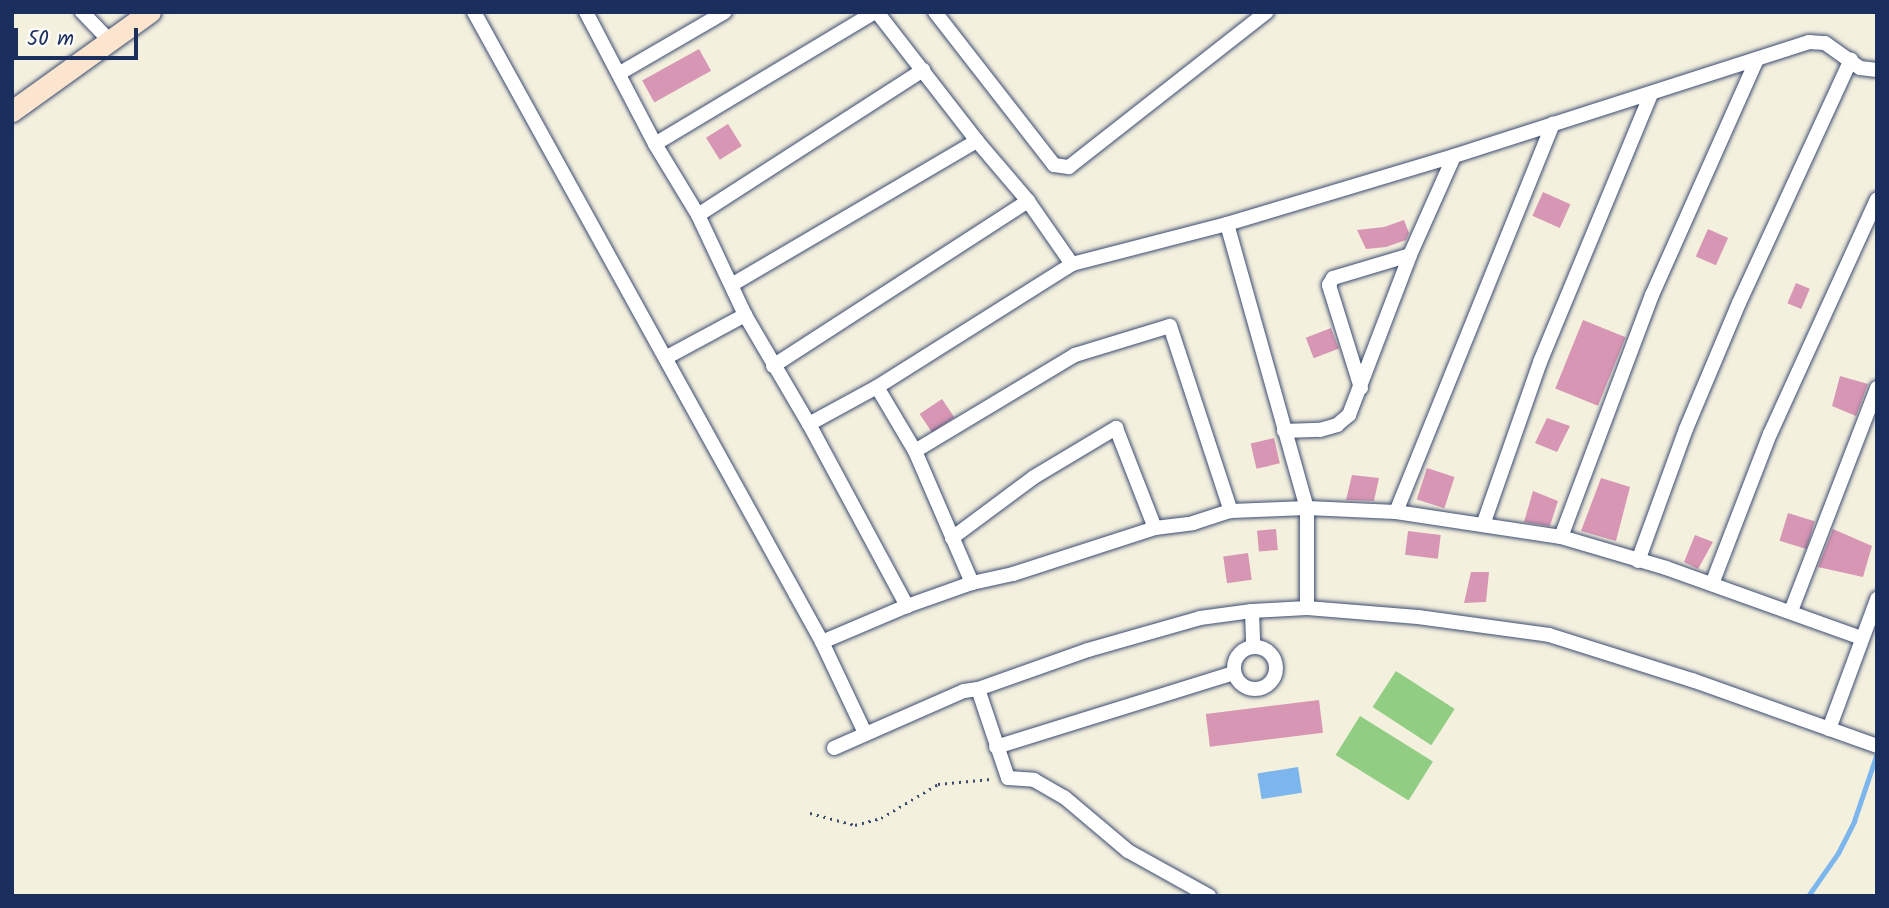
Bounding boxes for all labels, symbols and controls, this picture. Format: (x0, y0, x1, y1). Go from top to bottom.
scale bar (18, 14, 142, 58)
text: 50 m (27, 23, 74, 56)

